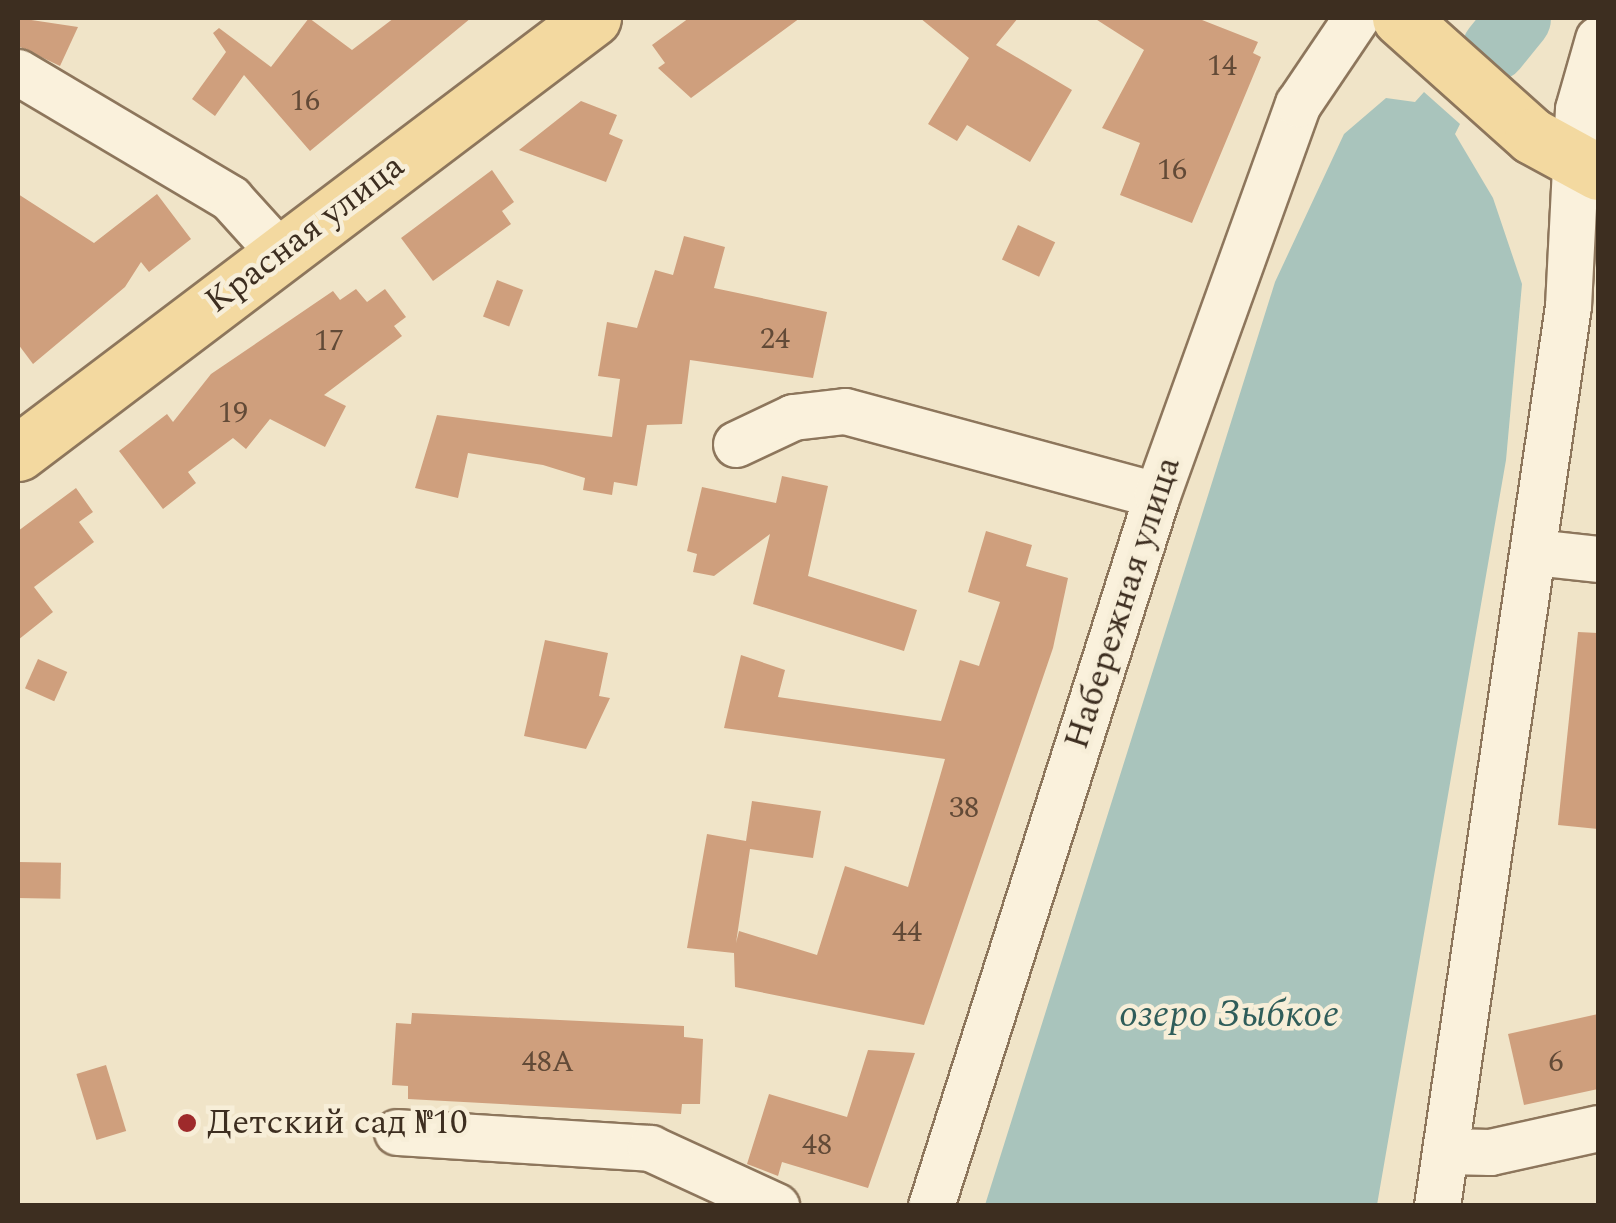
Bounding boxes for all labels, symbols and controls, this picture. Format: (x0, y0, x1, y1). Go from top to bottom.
house number: 14 (1207, 48, 1237, 84)
house number: 16 (290, 83, 320, 119)
street label: Красная улица (197, 145, 413, 323)
house number: 16 (1157, 152, 1187, 188)
house number: 24 (760, 321, 790, 357)
house number: 17 (314, 323, 344, 359)
house number: 19 (218, 395, 248, 431)
street label: Набережная улица (1056, 451, 1190, 755)
house number: 38 (949, 790, 979, 826)
house number: 44 (892, 914, 922, 950)
water label: озеро Зыбкое (1119, 993, 1339, 1039)
house number: 48А (522, 1044, 574, 1080)
house number: 6 (1549, 1044, 1563, 1080)
place label: Детский сад №10 (207, 1102, 468, 1144)
marker: Детский сад №10 (176, 1112, 198, 1134)
house number: 48 (802, 1127, 832, 1163)

